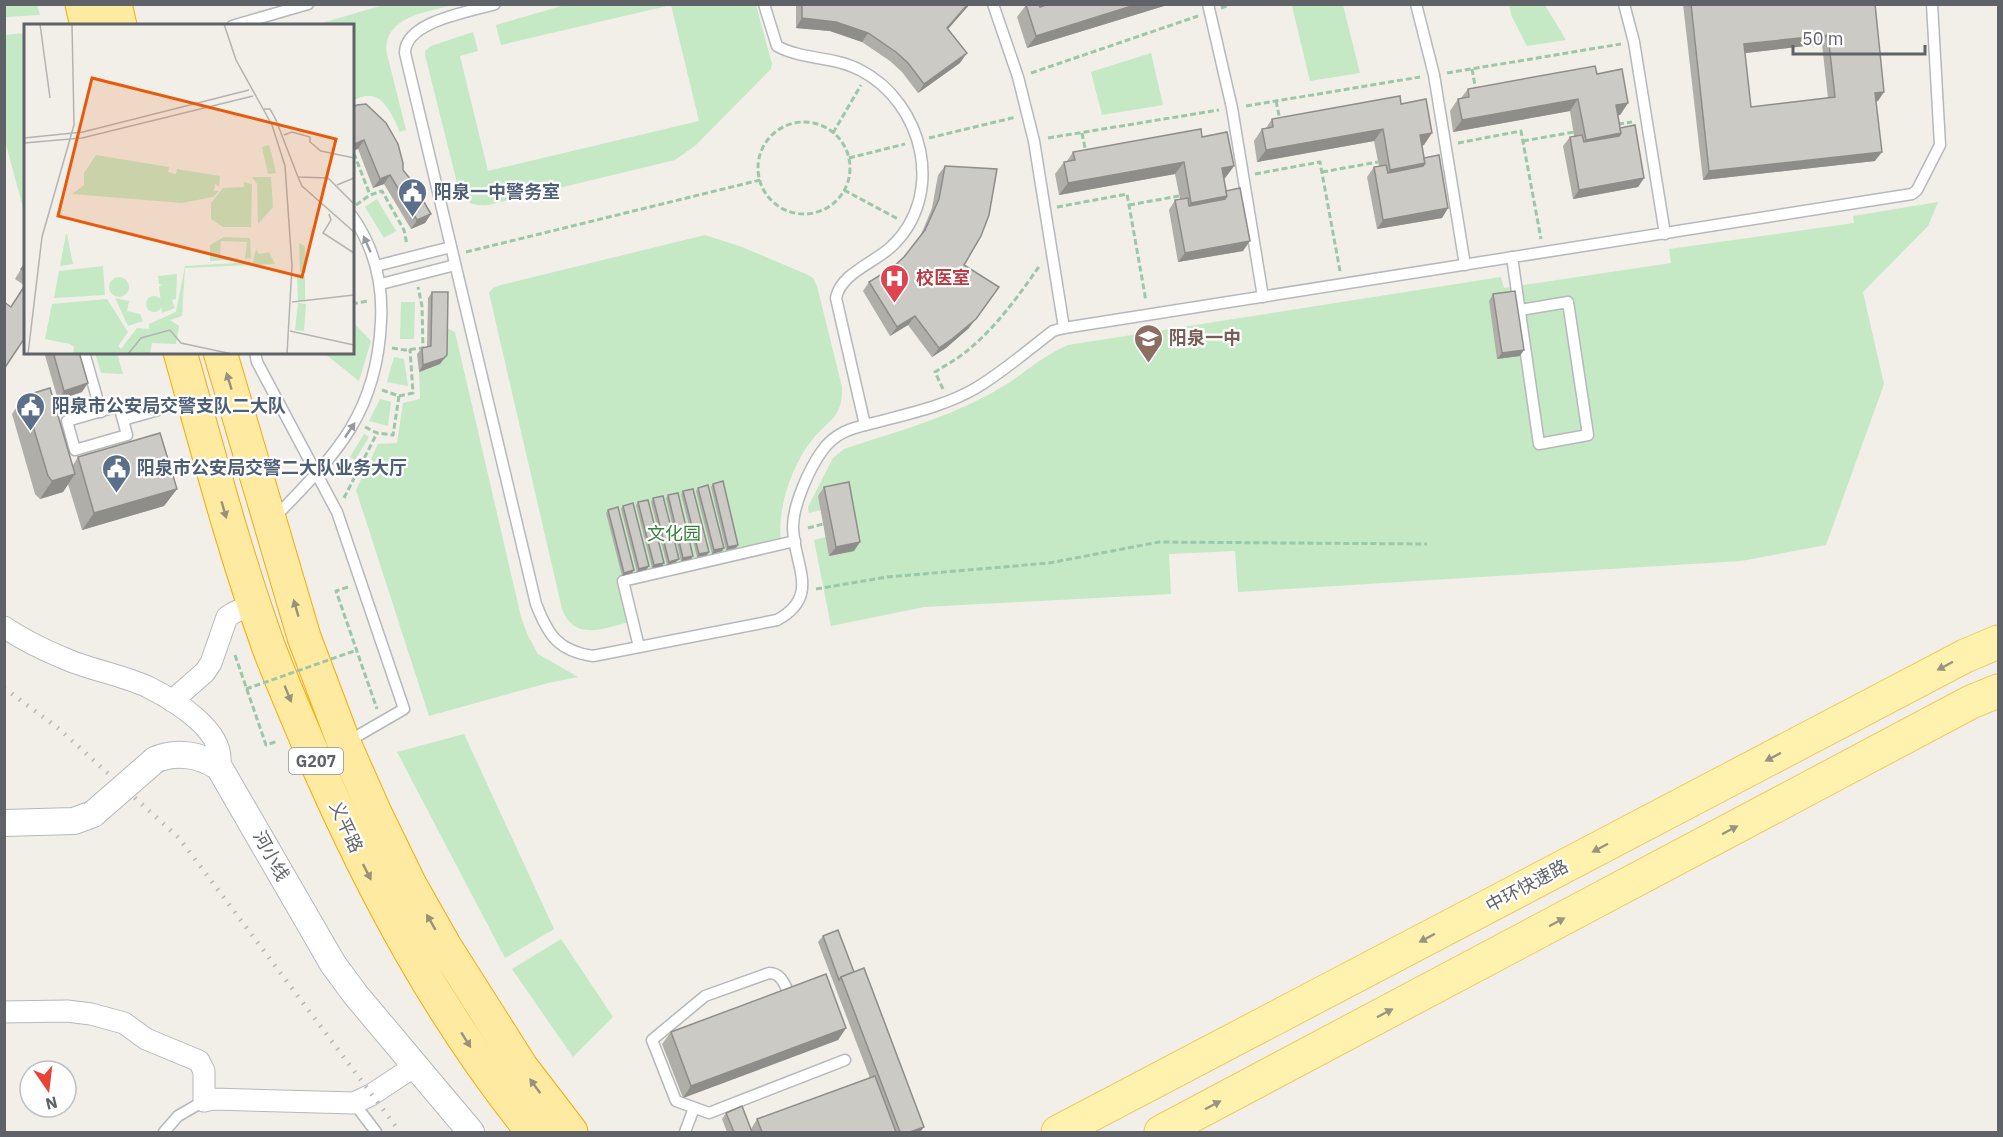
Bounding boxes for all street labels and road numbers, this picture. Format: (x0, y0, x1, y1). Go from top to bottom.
road number: G207 (289, 748, 343, 774)
street label: 义平路 (325, 797, 368, 856)
street label: 河小线 (248, 827, 295, 885)
street label: 中环快速路 (1482, 854, 1572, 917)

